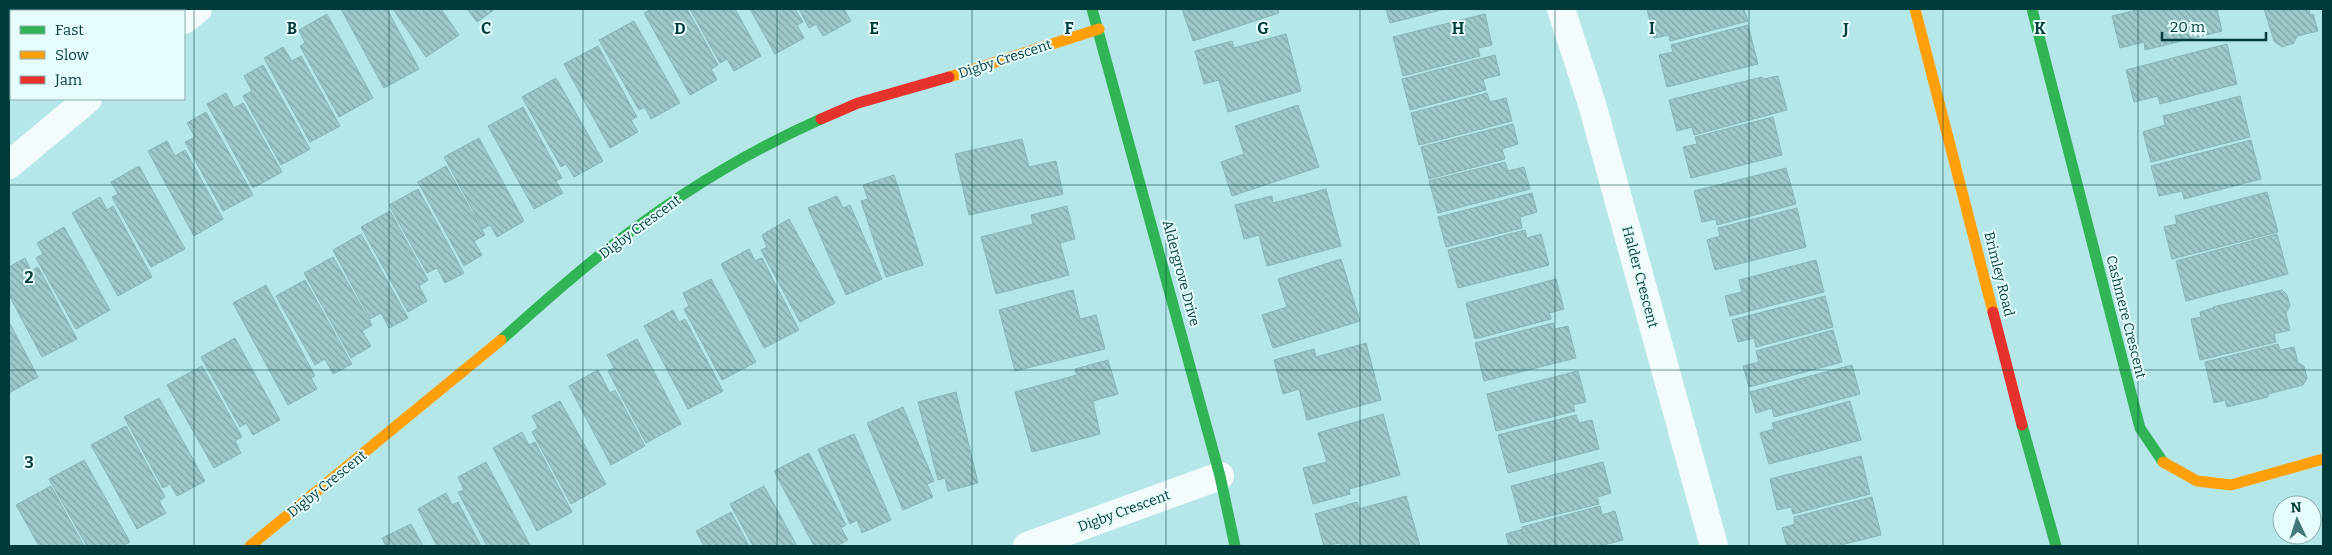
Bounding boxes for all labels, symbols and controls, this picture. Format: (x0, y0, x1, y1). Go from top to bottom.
legend (10, 10, 185, 100)
scale bar (2162, 10, 2266, 42)
text: 20 m (2170, 18, 2206, 36)
text: B (287, 19, 297, 38)
text: C (481, 19, 491, 38)
text: D (674, 19, 686, 38)
text: E (869, 19, 879, 38)
text: F (1065, 19, 1074, 38)
text: G (1257, 19, 1269, 38)
text: H (1452, 19, 1465, 38)
text: I (1649, 19, 1655, 38)
text: J (1842, 19, 1849, 38)
text: K (2034, 19, 2046, 38)
text: Fast (55, 21, 84, 39)
street label: Digby Crescent (956, 36, 1054, 82)
text: Slow (55, 46, 90, 64)
text: Jam (54, 71, 83, 89)
street label: Digby Crescent (596, 192, 684, 262)
street label: Aldergrove Drive (1159, 218, 1203, 328)
street label: Halder Crescent (1618, 224, 1662, 330)
street label: Brimley Road (1980, 230, 2018, 318)
street label: Cashmere Crescent (2102, 254, 2150, 380)
text: 2 (24, 268, 34, 287)
street label: Digby Crescent (284, 447, 370, 521)
text: 3 (24, 453, 34, 472)
street label: Digby Crescent (1076, 486, 1172, 536)
north arrow (2272, 495, 2322, 545)
text: N (2290, 499, 2302, 516)

